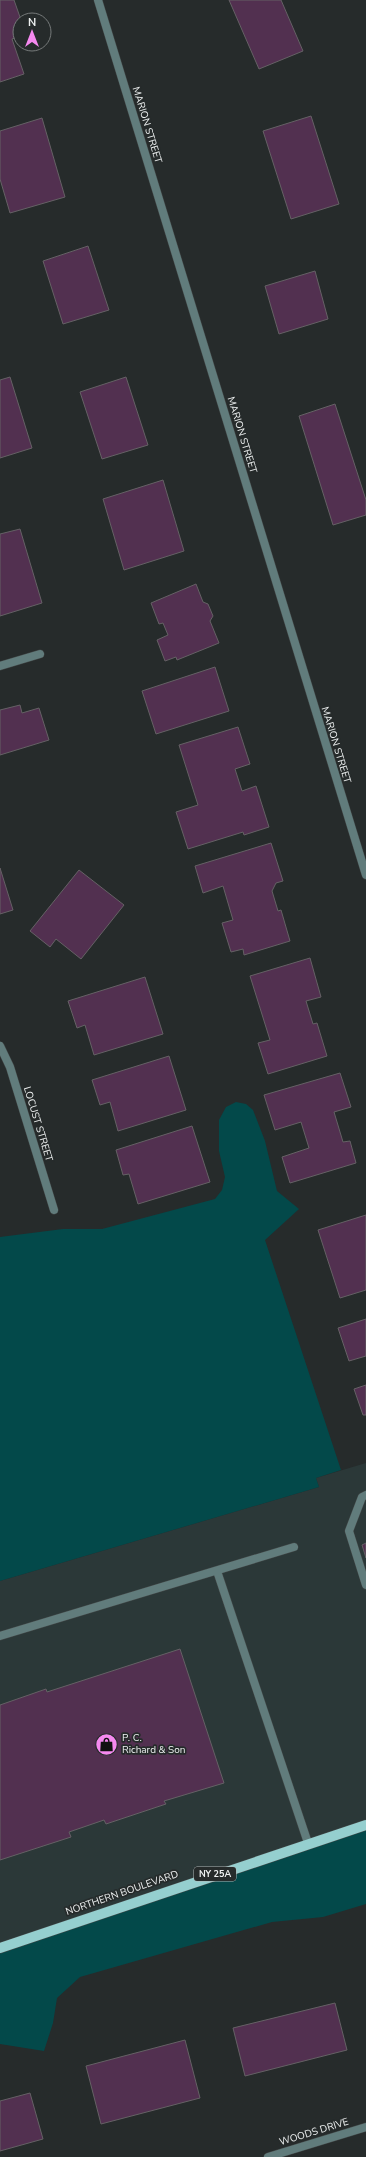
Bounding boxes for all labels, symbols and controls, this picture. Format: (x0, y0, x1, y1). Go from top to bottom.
north arrow (12, 12, 52, 52)
text: N (28, 15, 36, 30)
street label: MARION STREET (129, 85, 165, 165)
street label: MARION STREET (224, 395, 260, 475)
street label: MARION STREET (318, 705, 354, 785)
street label: LOCUST STREET (20, 1085, 56, 1163)
shop icon: P. C. Richard & Son (93, 1731, 119, 1757)
place label: P. C. Richard & Son (122, 1731, 185, 1757)
street label: NORTHERN BOULEVARD (64, 1867, 180, 1919)
road number: NY 25A (194, 1867, 236, 1881)
street label: WOODS DRIVE (278, 2115, 350, 2149)

